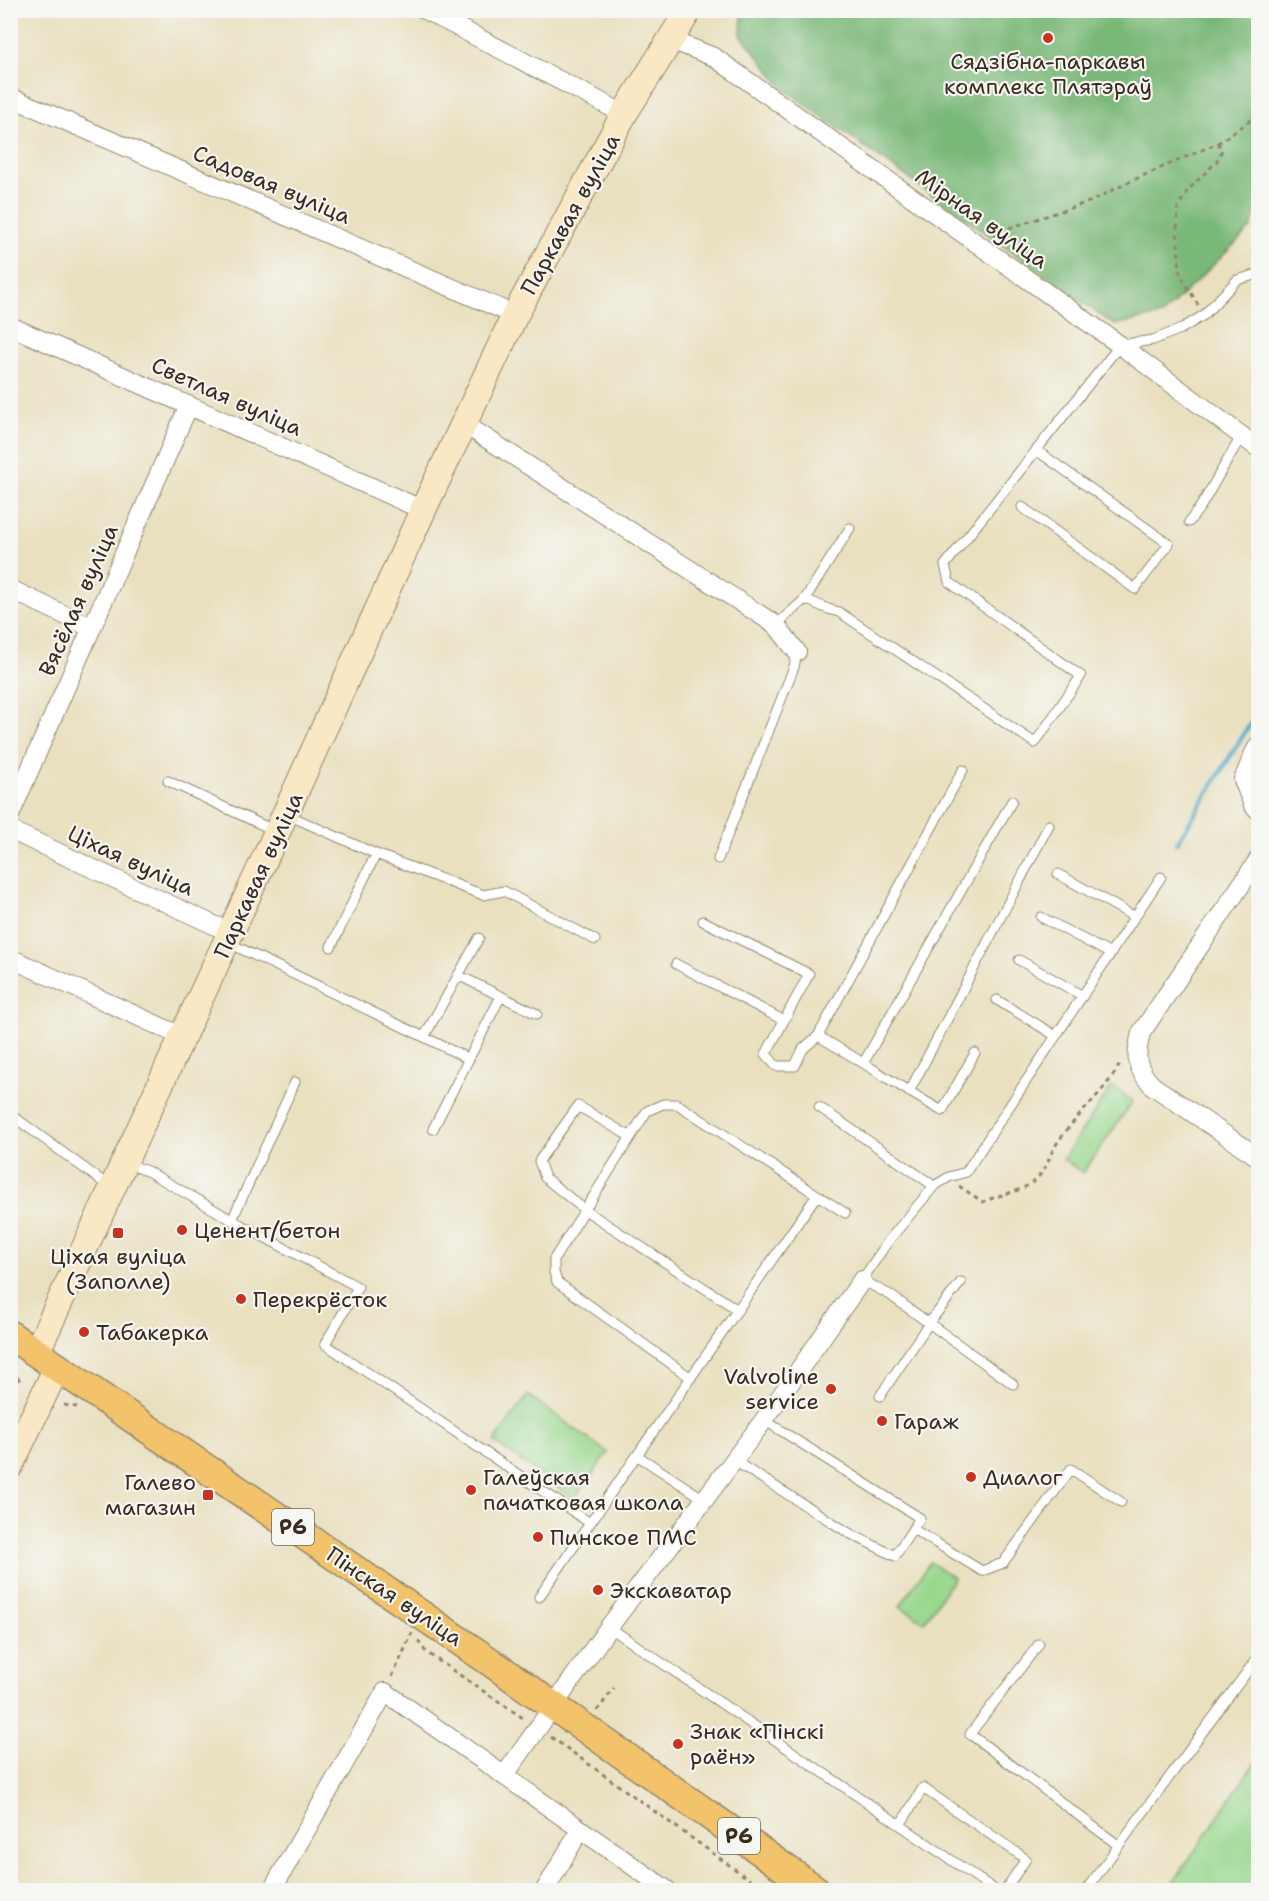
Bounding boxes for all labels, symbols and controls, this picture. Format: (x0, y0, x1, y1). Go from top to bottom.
marker: Сядзібна-паркавы комплекс Плятэраў (1041, 31, 1055, 45)
place label: Сядзібна-паркавы комплекс Плятэраў (944, 47, 1152, 101)
street label: Паркавая вуліца (514, 128, 627, 300)
street label: Садовая вуліца (188, 138, 355, 231)
street label: Мірная вуліца (910, 162, 1054, 275)
street label: Светлая вуліца (147, 350, 307, 443)
street label: Вясёлая вуліца (32, 520, 125, 680)
street label: Паркавая вуліца (207, 787, 310, 963)
street label: Ціхая вуліца (63, 819, 199, 902)
place label: Ценент/бетон (194, 1216, 341, 1245)
marker: Ценент/бетон (175, 1223, 189, 1237)
marker: Ціхая вуліца (Заполле) (111, 1226, 125, 1240)
place label: Ціхая вуліца (Заполле) (50, 1242, 186, 1296)
place label: Перекрёсток (253, 1285, 387, 1314)
marker: Перекрёсток (234, 1292, 248, 1306)
place label: Табакерка (96, 1318, 209, 1347)
marker: Табакерка (77, 1325, 91, 1339)
place label: Valvoline service (723, 1362, 819, 1416)
marker: Valvoline service (824, 1382, 838, 1396)
place label: Гараж (894, 1407, 960, 1436)
marker: Гараж (875, 1414, 889, 1428)
place label: Галеўская пачатковая школа (483, 1463, 684, 1517)
place label: Диалог (983, 1463, 1063, 1492)
place label: Галево магазин (105, 1468, 196, 1522)
marker: Диалог (964, 1470, 978, 1484)
marker: Галеўская пачатковая школа (464, 1483, 478, 1497)
marker: Галево магазин (201, 1488, 215, 1502)
road number: Р6 (272, 1509, 314, 1545)
place label: Пинское ПМС (550, 1523, 697, 1552)
marker: Пинское ПМС (531, 1530, 545, 1544)
street label: Пінская вуліца (321, 1540, 469, 1653)
place label: Экскаватар (610, 1576, 732, 1605)
marker: Экскаватар (591, 1583, 605, 1597)
place label: Знак «Пінскі раён» (690, 1717, 824, 1771)
marker: Знак «Пінскі раён» (671, 1737, 685, 1751)
road number: Р6 (718, 1818, 760, 1854)

